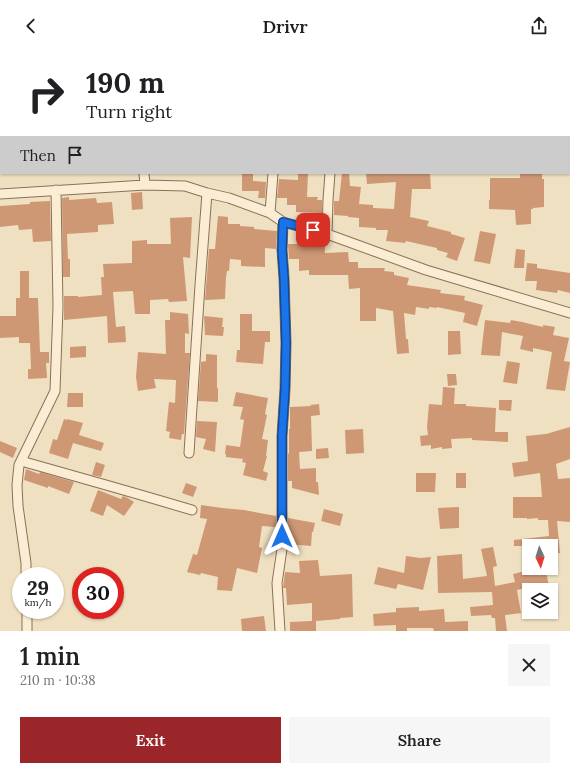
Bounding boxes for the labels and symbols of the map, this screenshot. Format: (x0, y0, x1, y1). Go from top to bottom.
pin (296, 213, 330, 247)
position arrow (261, 515, 303, 557)
north arrow (522, 539, 558, 575)
speed limit sign: 30 (72, 567, 124, 619)

